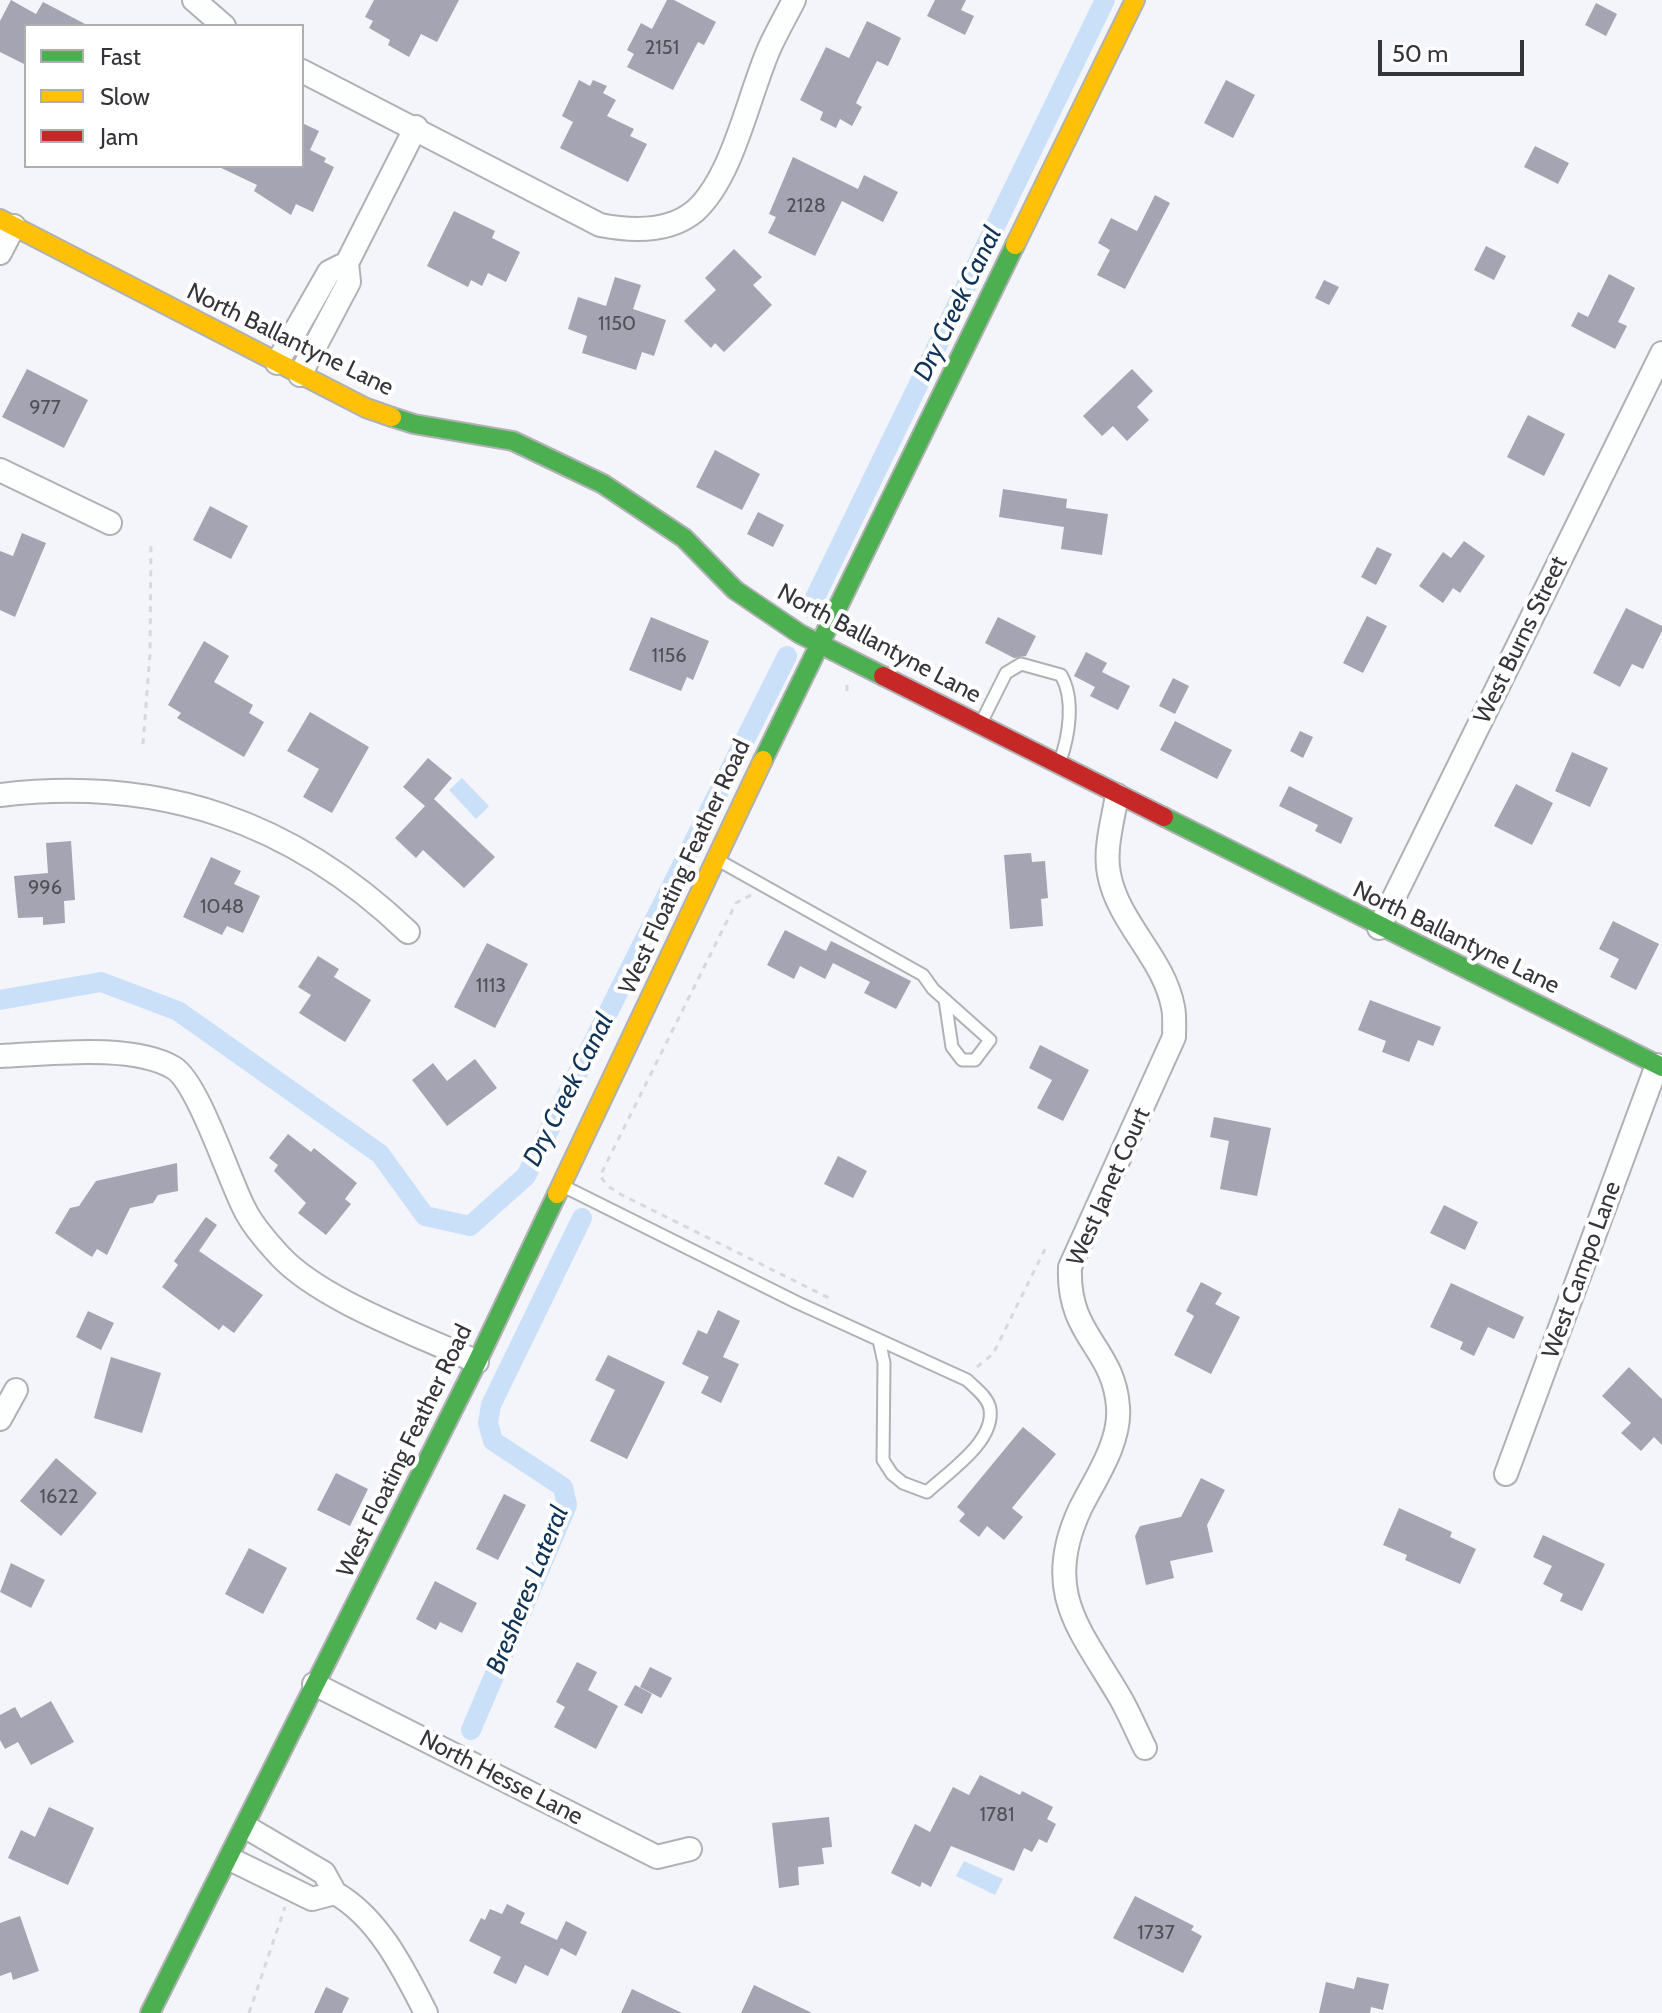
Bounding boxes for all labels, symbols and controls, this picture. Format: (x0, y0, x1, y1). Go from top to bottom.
legend (24, 24, 304, 168)
scale bar (1382, 24, 1528, 74)
house number: 2151 (645, 36, 679, 60)
text: 50 m (1392, 39, 1448, 68)
text: Fast (100, 42, 141, 71)
text: Slow (100, 82, 150, 111)
text: Jam (100, 122, 138, 151)
house number: 2128 (786, 194, 826, 218)
water label: Dry Creek Canal (907, 222, 1009, 386)
street label: North Ballantyne Lane (182, 277, 398, 403)
house number: 1150 (598, 312, 636, 336)
house number: 977 (29, 396, 61, 420)
street label: West Burns Street (1468, 552, 1574, 728)
street label: North Ballantyne Lane (772, 578, 986, 710)
house number: 1156 (651, 644, 687, 668)
street label: West Floating Feather Road (613, 735, 757, 999)
street label: North Ballantyne Lane (1348, 875, 1564, 1001)
house number: 996 (28, 876, 62, 900)
house number: 1048 (200, 895, 244, 919)
house number: 1113 (476, 974, 506, 998)
water label: Dry Creek Canal (517, 1008, 621, 1172)
street label: West Janet Court (1061, 1104, 1157, 1270)
street label: West Campo Lane (1537, 1178, 1627, 1362)
street label: West Floating Feather Road (331, 1320, 479, 1582)
house number: 1622 (40, 1485, 78, 1509)
water label: Bresheres Lateral (480, 1502, 576, 1678)
street label: North Hesse Lane (414, 1724, 588, 1832)
house number: 1781 (979, 1803, 1015, 1827)
house number: 1737 (1137, 1921, 1175, 1945)

